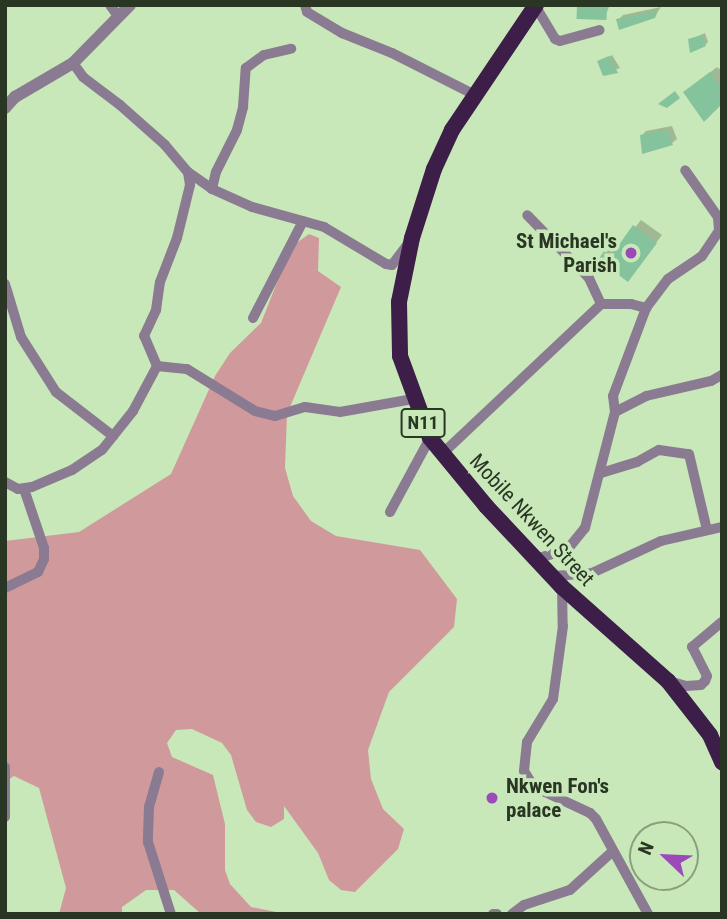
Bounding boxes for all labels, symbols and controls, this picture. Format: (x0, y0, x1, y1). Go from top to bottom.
place label: St Michael's Parish (516, 228, 617, 278)
marker: St Michael's Parish (623, 245, 639, 261)
road number: N11 (400, 408, 446, 438)
street label: Mobile Nkwen Street (464, 449, 600, 591)
place label: Nkwen Fon's palace (506, 773, 609, 823)
marker: Nkwen Fon's palace (484, 790, 500, 806)
north arrow (629, 821, 699, 891)
text: N (633, 839, 659, 858)

